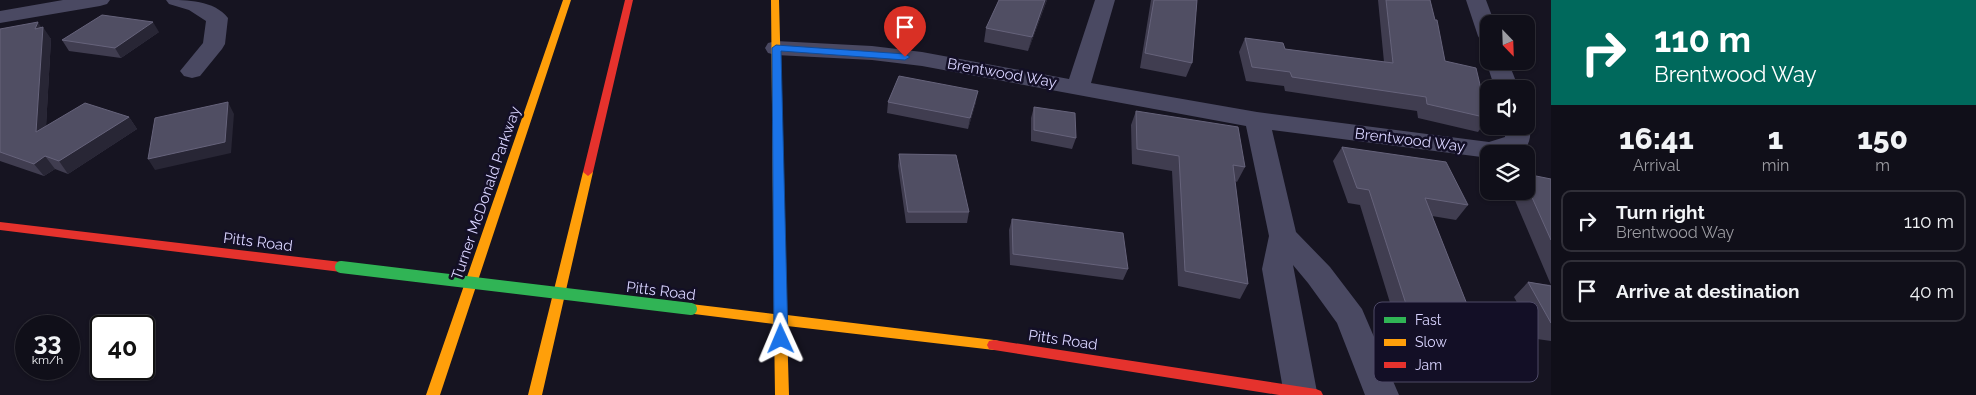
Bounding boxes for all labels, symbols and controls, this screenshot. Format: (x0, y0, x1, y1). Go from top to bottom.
pin (884, 6, 926, 57)
icon: arrive (891, 13, 919, 41)
north arrow (1480, 15, 1535, 70)
map controls (1480, 15, 1535, 200)
text: 110 m (1654, 19, 1751, 60)
icon: right (1571, 20, 1636, 85)
street label: Brentwood Way (946, 55, 1058, 91)
text: Brentwood Way (1654, 61, 1817, 87)
button: sound (1480, 80, 1535, 135)
street label: Turner McDonald Parkway (448, 104, 524, 282)
text: 16:41 (1619, 121, 1694, 156)
text: 1 (1768, 121, 1783, 156)
text: 150 (1857, 121, 1908, 156)
street label: Brentwood Way (1354, 124, 1466, 156)
button: layers (1480, 145, 1535, 200)
text: Arrival (1633, 156, 1680, 175)
text: min (1762, 156, 1789, 175)
text: m (1875, 156, 1890, 175)
text: Turn right (1616, 201, 1705, 223)
icon: right (1573, 207, 1601, 235)
text: 110 m (1904, 210, 1954, 232)
text: Brentwood Way (1616, 223, 1734, 242)
street label: Pitts Road (222, 229, 294, 255)
icon: arrive (1573, 277, 1601, 305)
street label: Pitts Road (625, 278, 697, 304)
text: Arrive at destination (1616, 280, 1800, 302)
text: 40 m (1910, 280, 1954, 302)
legend (1374, 302, 1538, 382)
position arrow (754, 312, 806, 364)
text: Fast (1415, 312, 1442, 328)
speed limit sign: 40 (90, 315, 155, 380)
text: 33 (34, 326, 61, 356)
street label: Pitts Road (1027, 326, 1099, 354)
text: Slow (1415, 334, 1447, 350)
text: km/h (32, 353, 63, 367)
text: Jam (1415, 357, 1442, 373)

